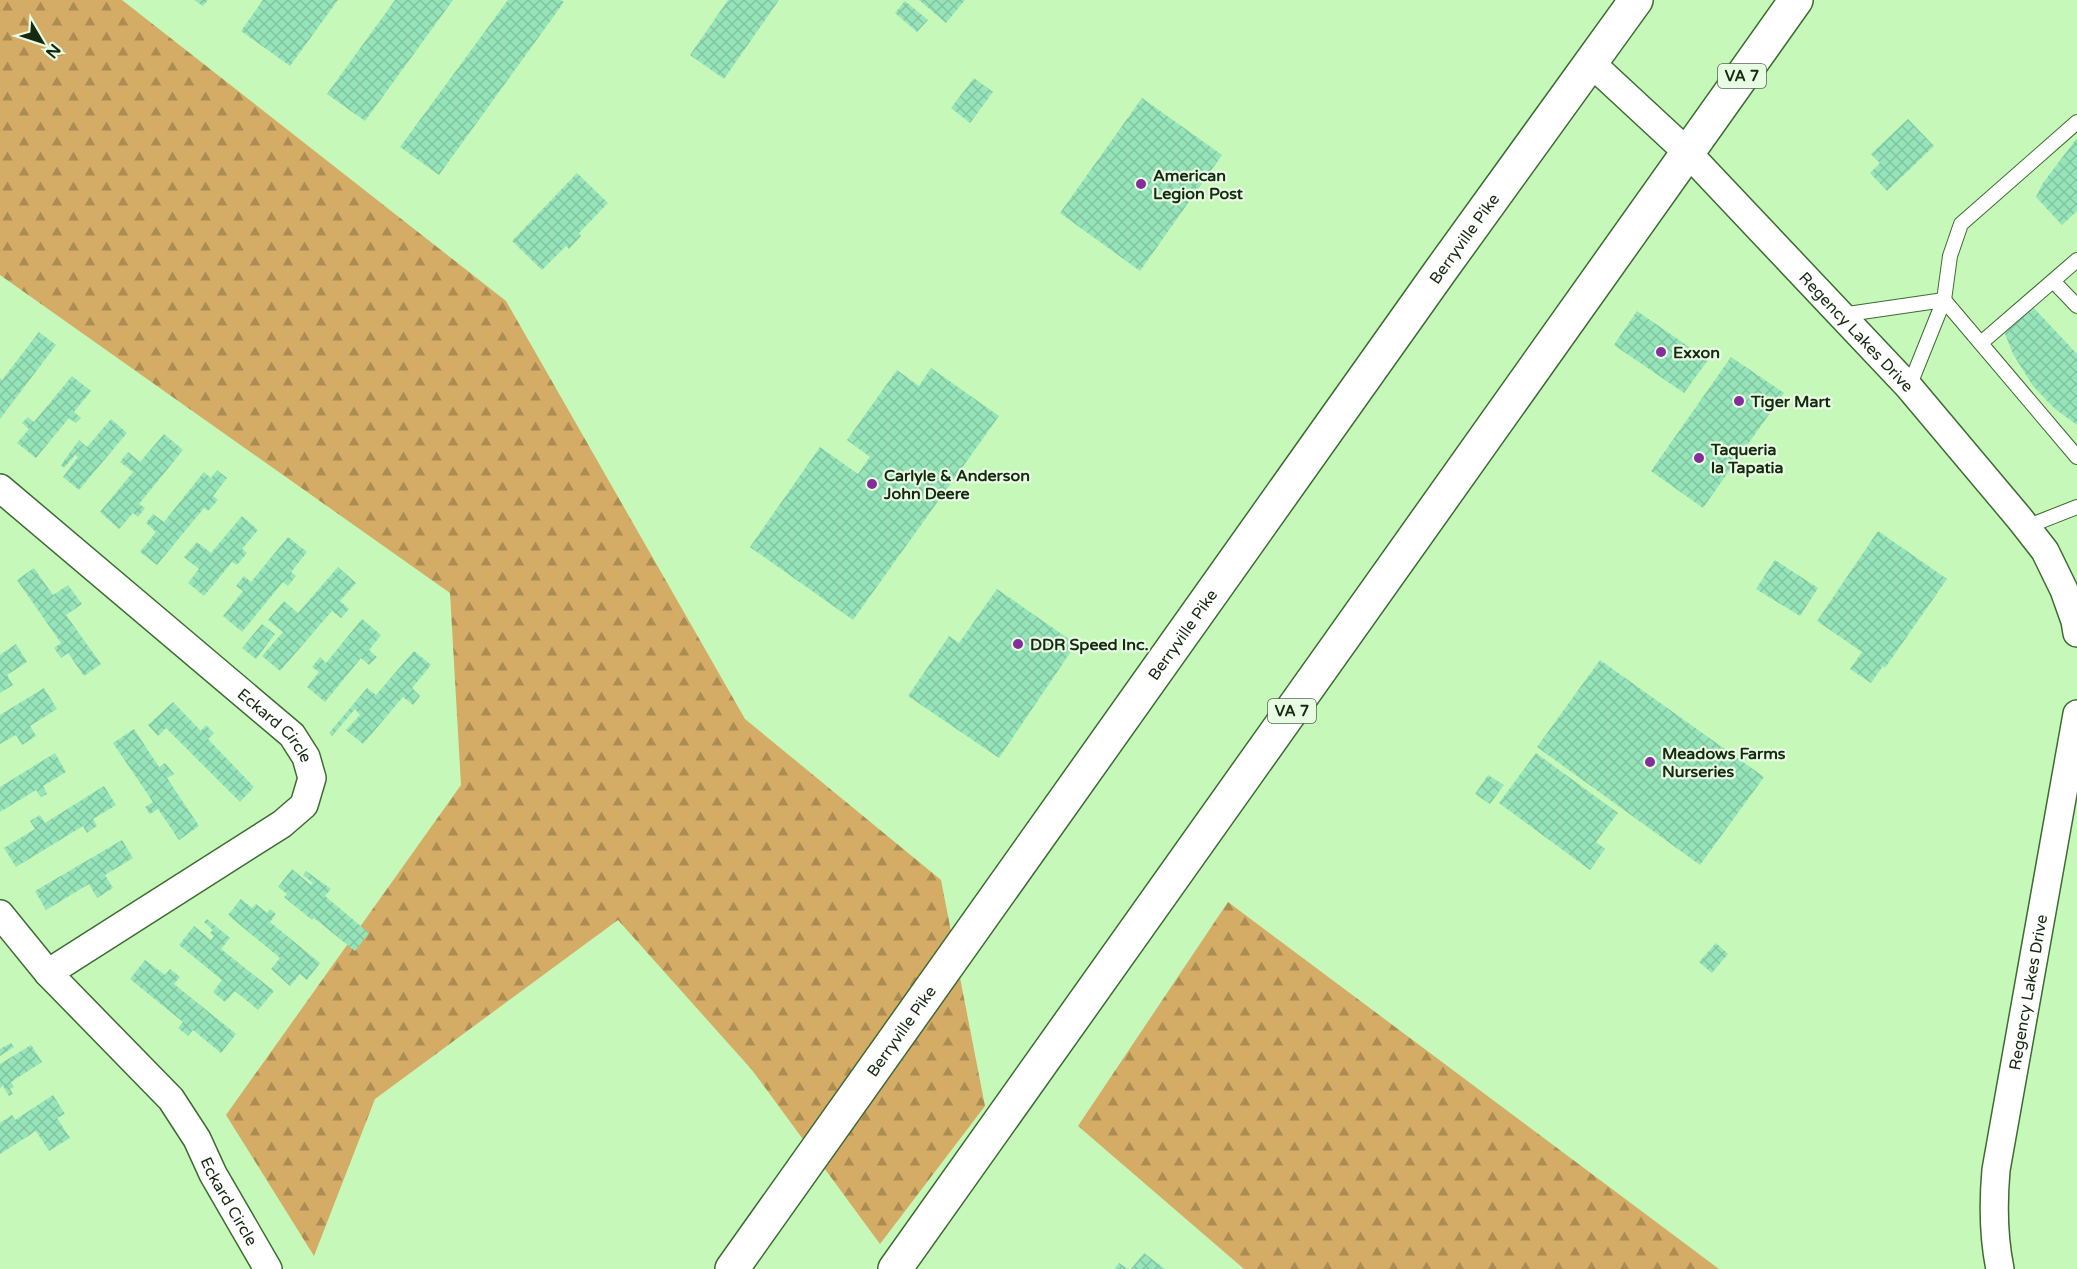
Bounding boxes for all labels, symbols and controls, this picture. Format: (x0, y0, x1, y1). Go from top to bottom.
north arrow (12, 12, 72, 72)
text: N (41, 40, 65, 62)
road number: VA 7 (1718, 64, 1766, 88)
place label: American Legion Post (1153, 166, 1244, 204)
marker: American Legion Post (1134, 177, 1148, 191)
street label: Berryville Pike (1425, 190, 1504, 288)
street label: Regency Lakes Drive (1794, 268, 1917, 397)
place label: Exxon (1673, 343, 1720, 363)
marker: Exxon (1654, 345, 1668, 359)
place label: Tiger Mart (1750, 392, 1832, 412)
marker: Tiger Mart (1732, 394, 1746, 408)
place label: Taqueria la Tapatia (1710, 440, 1784, 478)
marker: Taqueria la Tapatia (1692, 451, 1706, 465)
place label: Carlyle & Anderson John Deere (883, 466, 1030, 504)
marker: Carlyle & Anderson John Deere (865, 477, 879, 491)
street label: Berryville Pike (1144, 586, 1222, 684)
place label: DDR Speed Inc. (1030, 635, 1149, 655)
marker: DDR Speed Inc. (1011, 637, 1025, 651)
street label: Eckard Circle (233, 684, 316, 765)
road number: VA 7 (1268, 699, 1316, 723)
place label: Meadows Farms Nurseries (1662, 744, 1786, 782)
marker: Meadows Farms Nurseries (1643, 755, 1657, 769)
street label: Regency Lakes Drive (2005, 913, 2052, 1072)
street label: Berryville Pike (863, 982, 941, 1081)
street label: Eckard Circle (196, 1154, 261, 1250)

